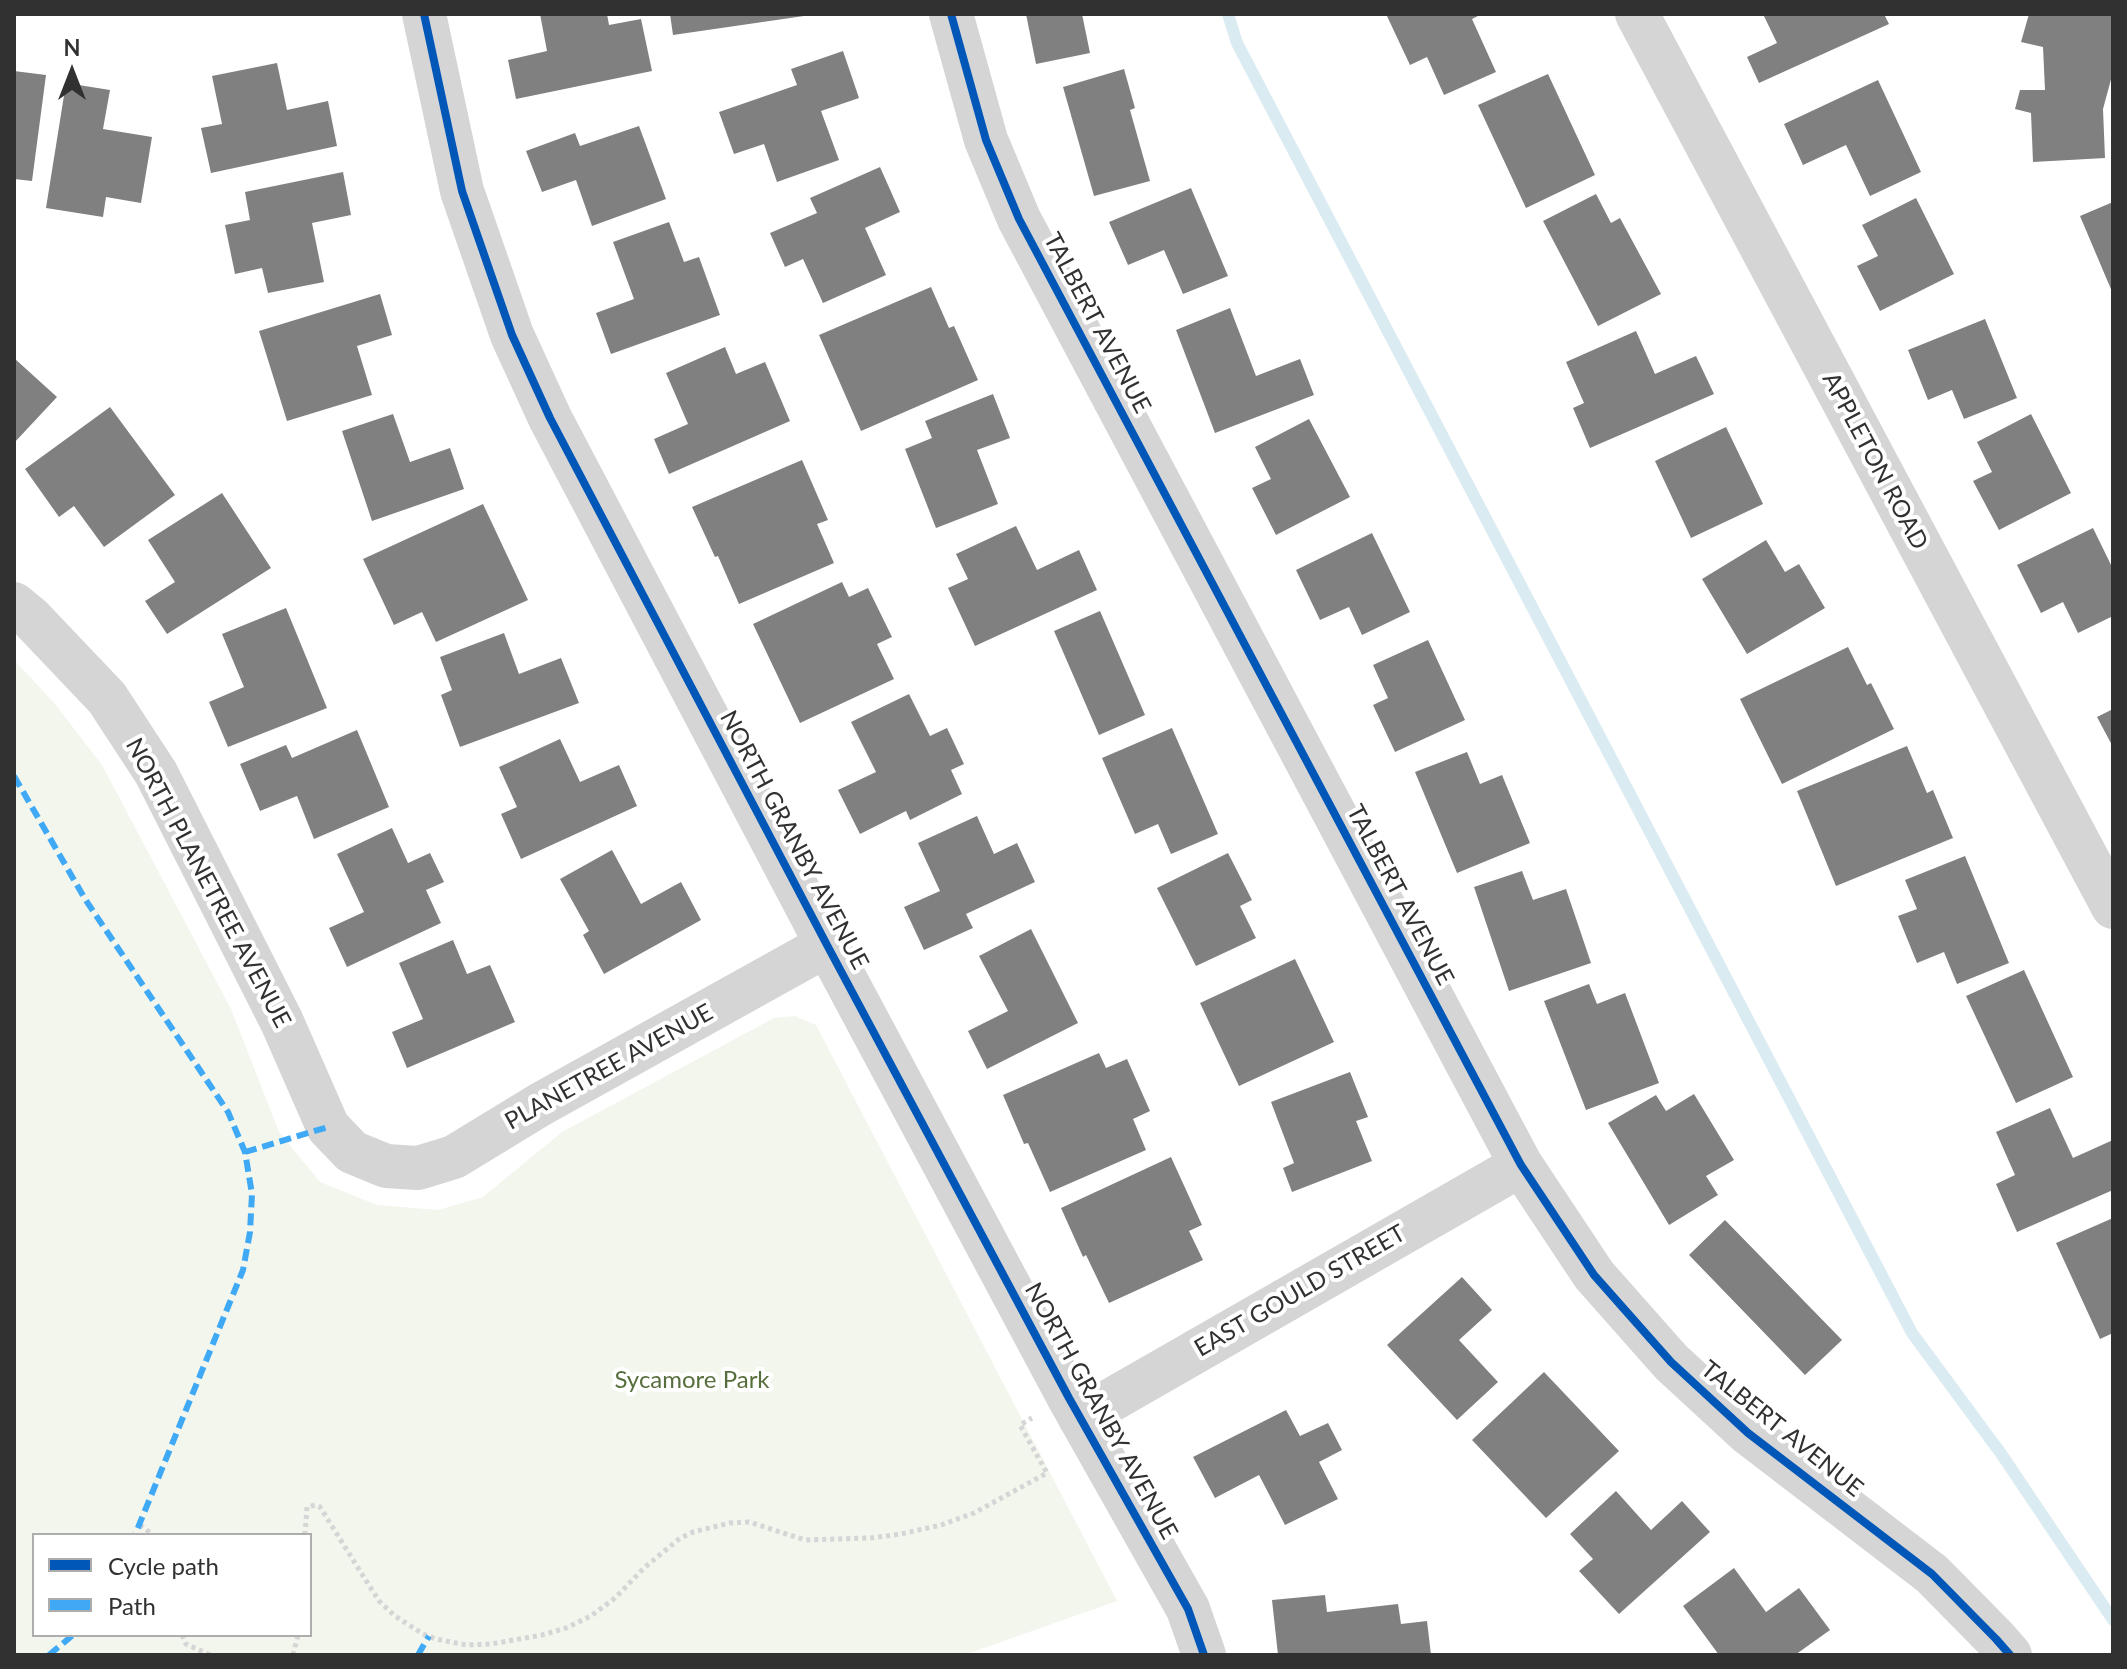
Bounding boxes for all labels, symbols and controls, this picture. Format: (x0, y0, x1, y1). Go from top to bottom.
north arrow (32, 32, 112, 112)
text: N (64, 34, 80, 61)
street label: TALBERT AVENUE (1037, 228, 1157, 418)
street label: APPLETON ROAD (1816, 368, 1934, 554)
street label: NORTH GRANBY AVENUE (714, 706, 874, 974)
street label: NORTH PLANETREE AVENUE (119, 733, 297, 1033)
street label: TALBERT AVENUE (1340, 800, 1460, 990)
street label: PLANETREE AVENUE (500, 998, 718, 1136)
street label: EAST GOULD STREET (1189, 1219, 1411, 1363)
street label: NORTH GRANBY AVENUE (1018, 1278, 1184, 1544)
street label: TALBERT AVENUE (1695, 1355, 1869, 1503)
park label: Sycamore Park (614, 1366, 770, 1394)
legend (32, 1533, 312, 1637)
text: Cycle path (108, 1551, 219, 1580)
text: Path (108, 1591, 156, 1620)

